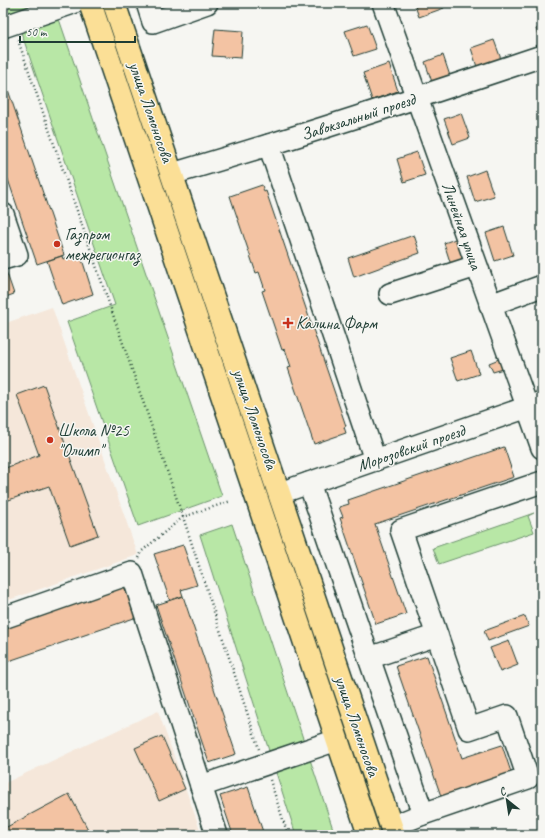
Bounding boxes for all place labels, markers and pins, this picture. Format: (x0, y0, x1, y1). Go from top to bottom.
place label: Газпром межрегионгаз (65, 224, 141, 266)
marker: Газпром межрегионгаз (52, 239, 62, 249)
place label: Калина Фарм (296, 313, 378, 334)
marker: Калина Фарм (283, 318, 293, 328)
place label: Школа №25 "Олимп" (58, 420, 130, 461)
marker: Школа №25 "Олимп" (45, 435, 55, 445)

